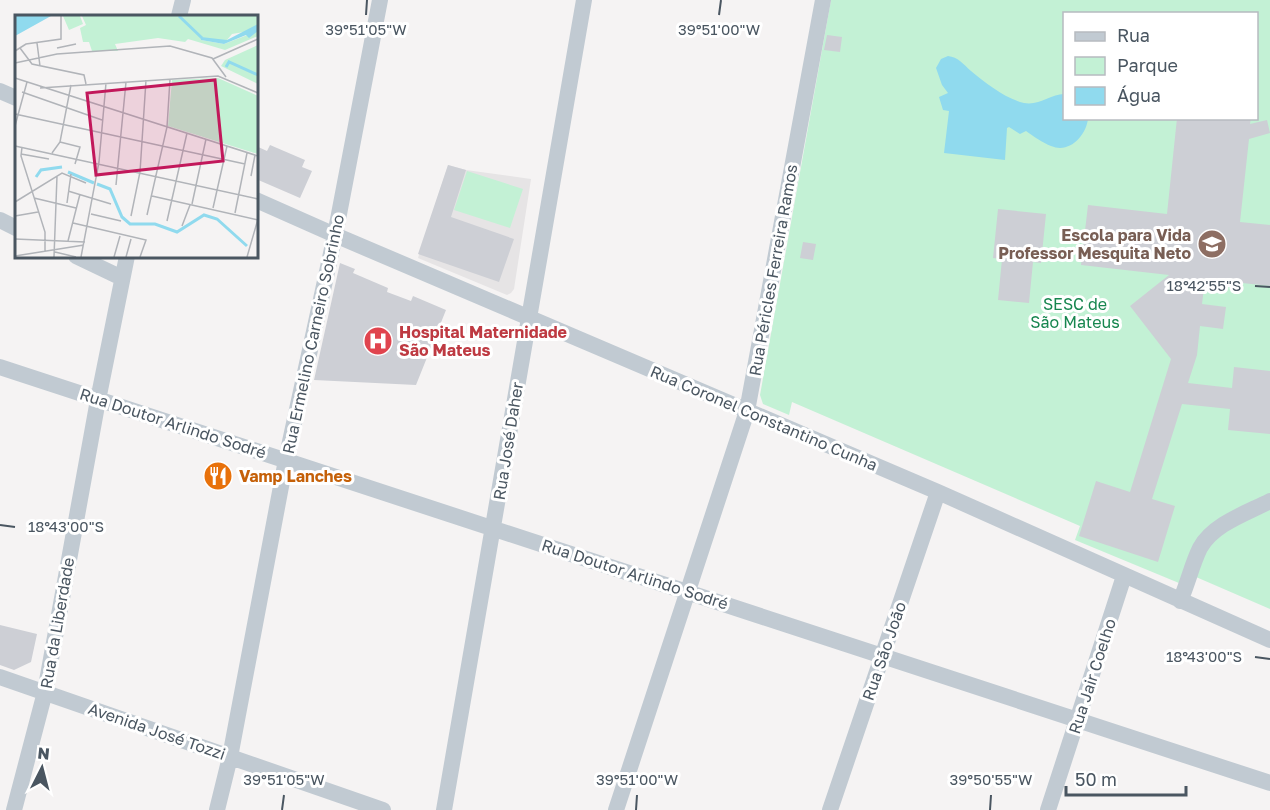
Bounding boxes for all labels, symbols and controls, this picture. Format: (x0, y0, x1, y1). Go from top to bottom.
legend (1063, 12, 1258, 120)
inset map (15, 15, 258, 258)
text: 39°51'05"W (325, 20, 407, 38)
text: 39°51'00"W (678, 20, 760, 38)
text: Rua (1117, 24, 1150, 46)
text: Parque (1117, 54, 1178, 76)
text: Água (1117, 84, 1161, 106)
street label: Rua Péricles Ferreira Ramos (745, 163, 801, 377)
street label: Rua Ermelino Carneiro Sobrinho (278, 212, 348, 456)
place label: Escola para Vida Professor Mesquita Neto (998, 225, 1191, 263)
school or university icon: Escola para Vida Professor Mesquita Neto (1196, 228, 1228, 260)
text: 18°42'55"S (1167, 276, 1241, 294)
park label: SESC de São Mateus (1030, 294, 1120, 332)
place label: Hospital Maternidade São Mateus (399, 322, 567, 360)
hospital icon: Hospital Maternidade São Mateus (362, 325, 394, 357)
street label: Rua Coronel Constantino Cunha (647, 361, 881, 475)
street label: Rua José Daher (489, 381, 527, 501)
street label: Rua Doutor Arlindo Sodré (77, 383, 269, 463)
restaurant icon: Vamp Lanches (202, 460, 234, 492)
place label: Vamp Lanches (239, 466, 352, 486)
text: 18°43'00"S (28, 517, 104, 535)
street label: Rua Doutor Arlindo Sodré (539, 534, 731, 614)
street label: Rua da Liberdade (36, 556, 78, 690)
street label: Rua São João (858, 599, 910, 703)
street label: Rua Jair Coelho (1064, 616, 1120, 736)
text: 18°43'00"S (1166, 647, 1242, 665)
street label: Avenida José Tozzi (86, 698, 228, 764)
north arrow (12, 738, 72, 798)
text: N (36, 743, 51, 764)
scale bar (1066, 759, 1186, 797)
text: 50 m (1075, 768, 1117, 790)
text: 39°51'05"W (243, 770, 325, 788)
text: 39°51'00"W (596, 770, 678, 788)
text: 39°50'55"W (950, 770, 1032, 788)

